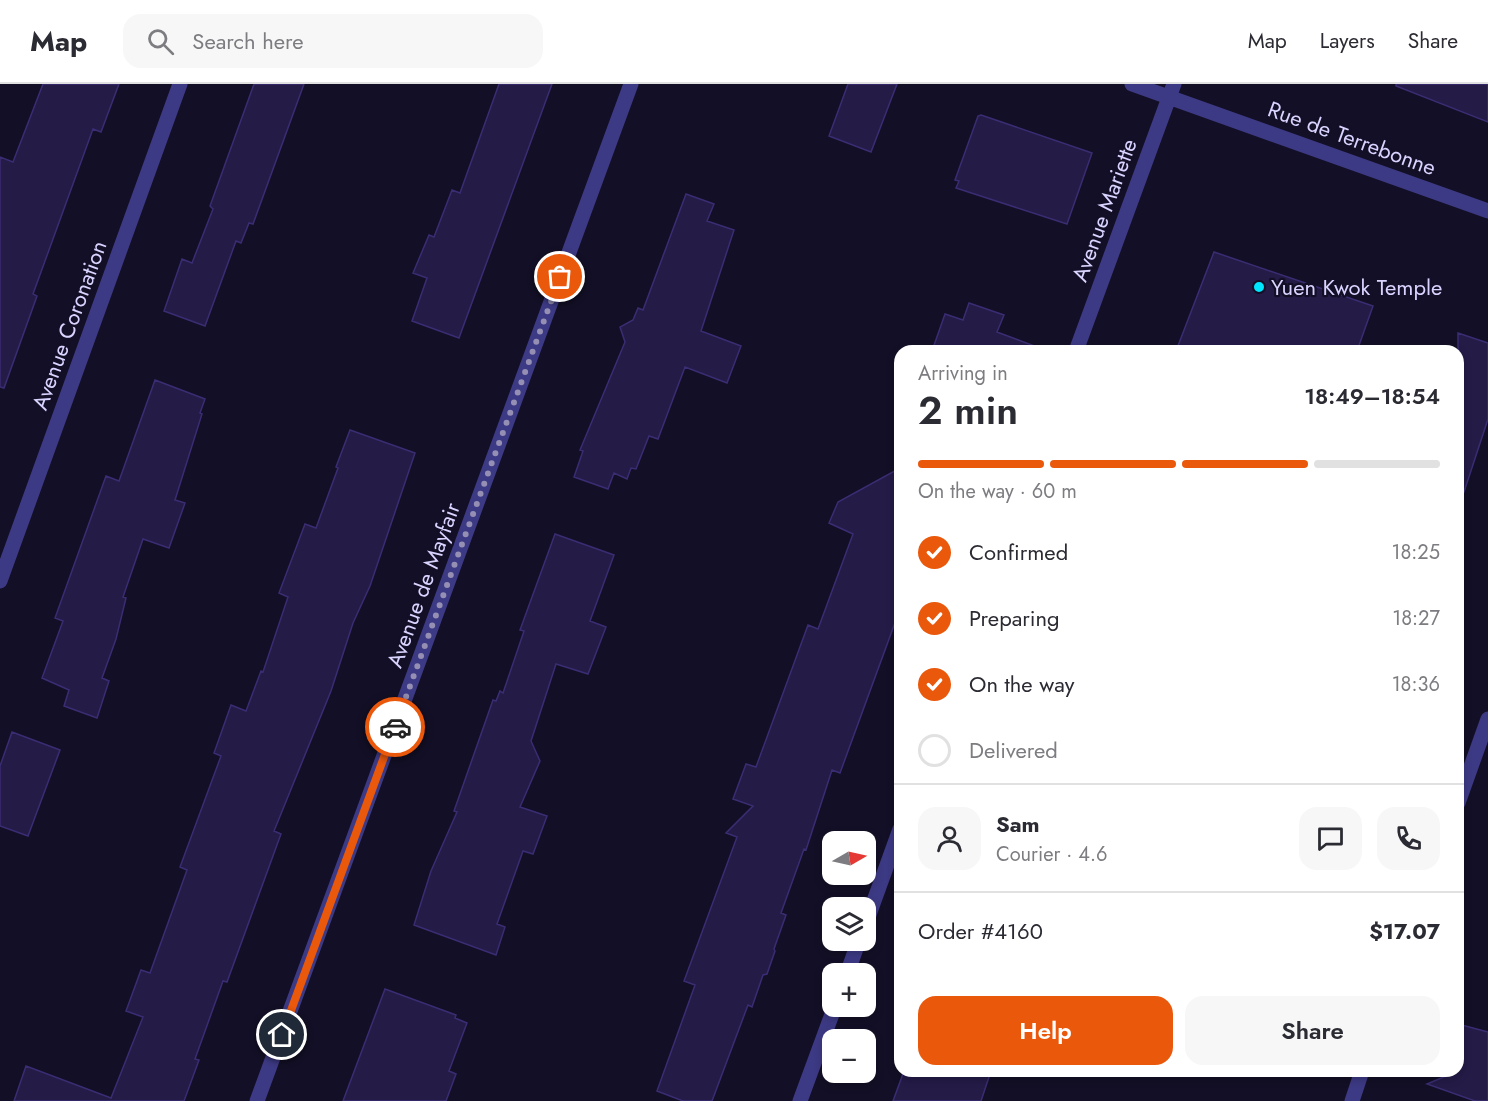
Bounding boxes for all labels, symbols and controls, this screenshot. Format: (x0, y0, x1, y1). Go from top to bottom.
search box (123, 14, 543, 68)
text: Map (30, 21, 87, 62)
icon: search (144, 25, 177, 58)
text: Search here (192, 25, 304, 57)
text: Map (1248, 26, 1287, 56)
text: Layers (1320, 26, 1375, 56)
text: Share (1408, 26, 1458, 56)
street label: Rue de Terrebonne (1263, 93, 1441, 183)
street label: Avenue Mariette (1063, 134, 1145, 286)
street label: Avenue Coronation (24, 236, 114, 414)
pin (534, 251, 585, 302)
icon: bag (543, 260, 576, 293)
place label: Yuen Kwok Temple (1271, 271, 1442, 303)
marker: Yuen Kwok Temple (1252, 280, 1266, 294)
text: Arriving in (918, 359, 1008, 388)
text: 18:49–18:54 (1304, 380, 1440, 412)
text: 2 min (918, 382, 1018, 439)
text: On the way · 60 m (918, 477, 1077, 506)
street label: Avenue de Mayfair (378, 497, 468, 672)
icon: check (918, 536, 951, 569)
text: Confirmed (969, 536, 1068, 568)
text: 18:25 (1391, 538, 1440, 567)
icon: check (918, 602, 951, 635)
text: Preparing (969, 602, 1060, 634)
text: 18:27 (1392, 604, 1440, 633)
icon: check (918, 668, 951, 701)
text: On the way (969, 668, 1074, 700)
text: 18:36 (1392, 670, 1440, 699)
courier (365, 697, 425, 757)
icon: car (379, 711, 412, 744)
text: Delivered (969, 734, 1058, 766)
button: person (918, 807, 981, 870)
button: chat (1299, 807, 1362, 870)
button: phone (1377, 807, 1440, 870)
text: Sam (996, 808, 1040, 840)
north arrow (822, 831, 876, 885)
map controls (822, 831, 876, 1083)
text: Courier · 4.6 (996, 840, 1108, 869)
button: layers (822, 897, 876, 951)
text: Order #4160 (918, 915, 1043, 947)
text: $17.07 (1369, 915, 1440, 947)
button: + (822, 963, 876, 1017)
button: Help (918, 996, 1173, 1065)
button: Share (1185, 996, 1440, 1065)
pin (256, 1009, 307, 1060)
icon: home (265, 1018, 298, 1051)
button: − (822, 1029, 876, 1083)

